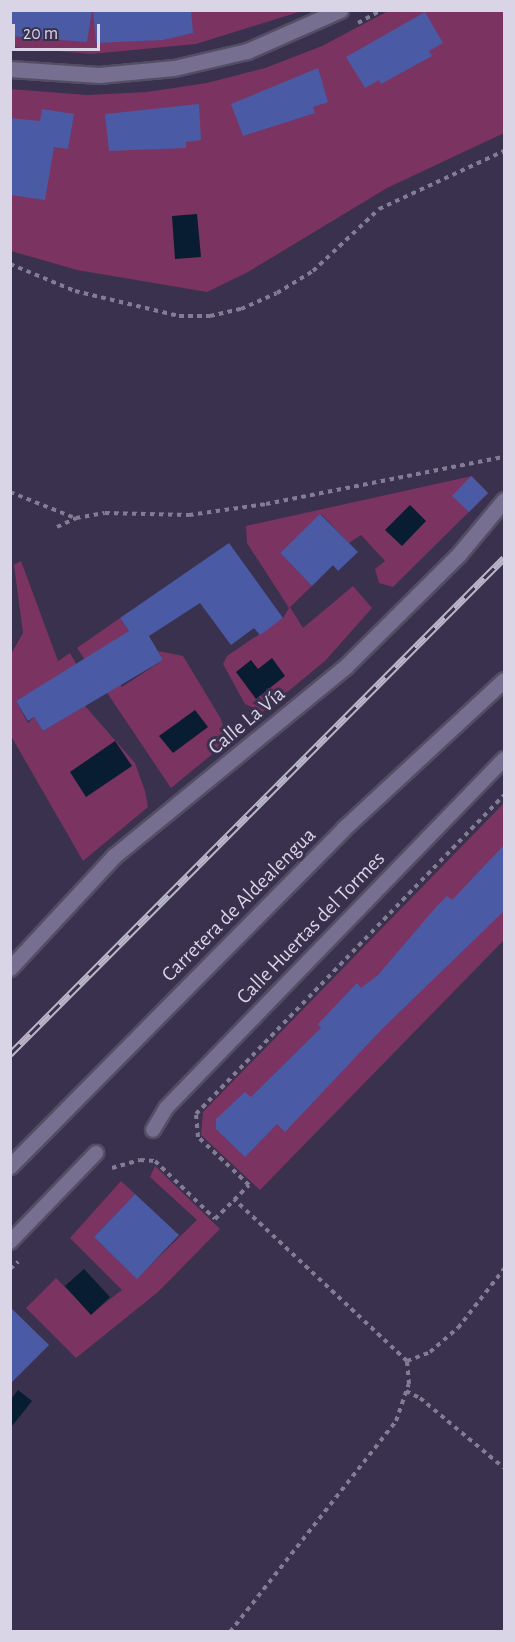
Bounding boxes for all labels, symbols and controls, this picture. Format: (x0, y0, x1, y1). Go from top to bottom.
scale bar (15, 12, 104, 50)
text: 20 m (23, 25, 58, 43)
street label: Calle La Vía (203, 682, 291, 760)
street label: Carretera de Aldealengua (157, 823, 321, 987)
street label: Calle Huertas del Tormes (232, 846, 390, 1010)

